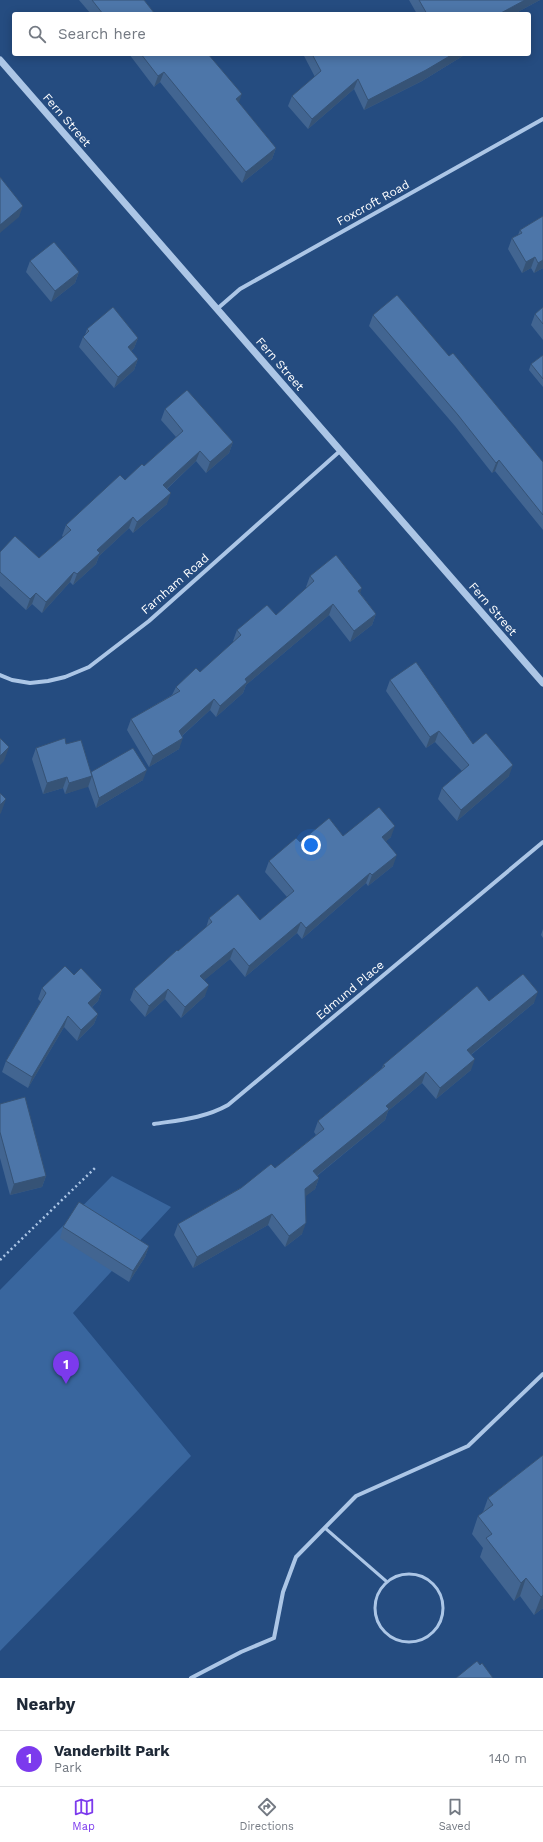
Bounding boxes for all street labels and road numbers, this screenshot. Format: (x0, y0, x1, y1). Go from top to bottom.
street label: Fern Street (40, 90, 94, 150)
street label: Foxcroft Road (334, 177, 412, 229)
street label: Fern Street (253, 334, 307, 394)
street label: Farnham Road (138, 551, 212, 617)
street label: Fern Street (466, 579, 520, 639)
street label: Edmund Place (313, 958, 387, 1022)

